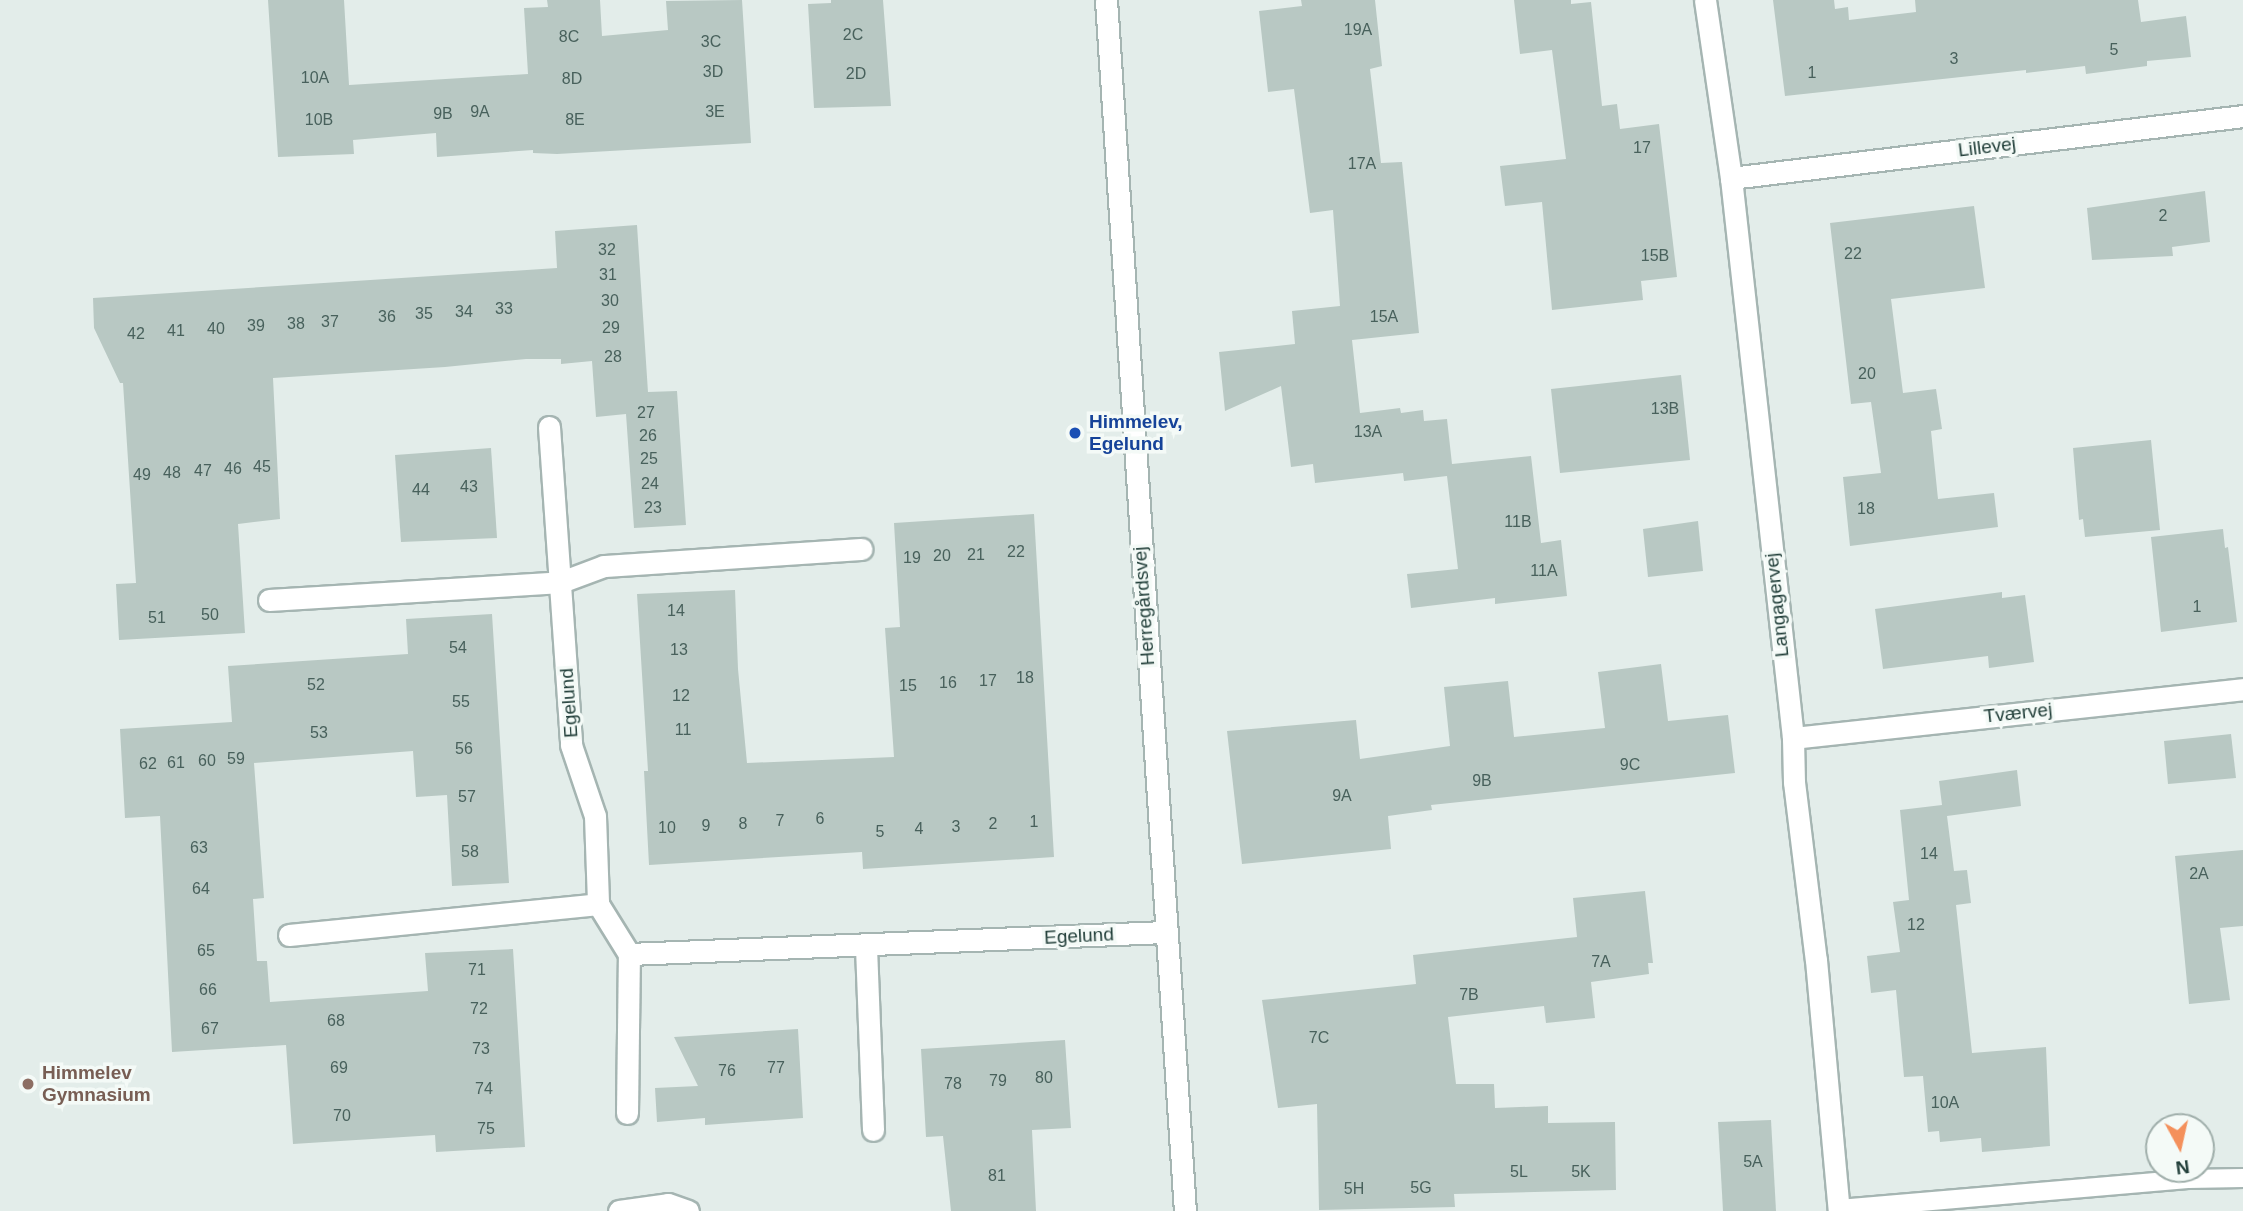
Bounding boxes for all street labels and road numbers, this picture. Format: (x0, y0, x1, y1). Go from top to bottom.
street label: Lillevej (1957, 132, 2017, 162)
street label: Herregårdsvej (1128, 546, 1160, 666)
street label: Langagervej (1760, 552, 1794, 658)
street label: Egelund (555, 667, 583, 739)
street label: Tværvej (1983, 698, 2053, 728)
street label: Egelund (1044, 923, 1114, 949)

